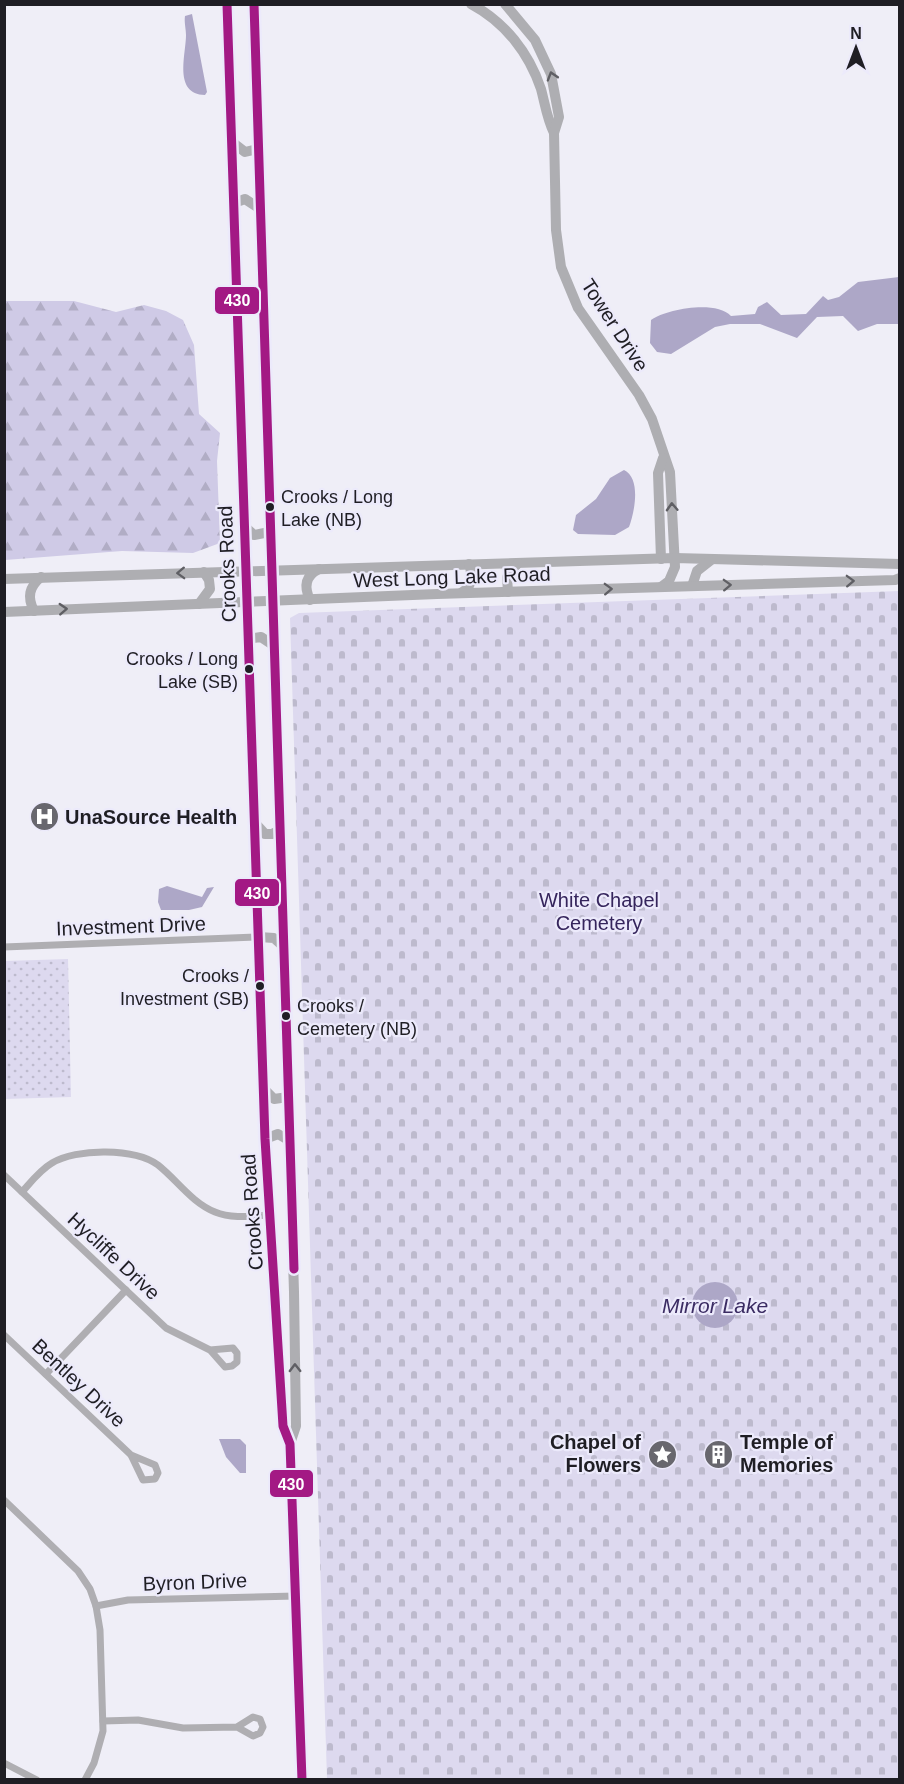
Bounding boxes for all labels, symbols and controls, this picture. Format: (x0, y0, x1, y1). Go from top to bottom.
north arrow (826, 18, 886, 78)
text: N (850, 25, 862, 42)
one-way arrow (547, 72, 559, 82)
street label: Tower Drive (577, 275, 653, 375)
line badge: 430 (214, 286, 260, 315)
text: 430 (224, 292, 250, 309)
place label: Crooks / Long Lake (NB) (281, 487, 393, 530)
marker: Crooks / Long Lake (NB) (264, 501, 276, 513)
one-way arrow (665, 503, 678, 512)
street label: Crooks Road (214, 505, 240, 623)
street label: West Long Lake Road (353, 563, 551, 591)
one-way arrow (176, 567, 185, 580)
one-way arrow (845, 575, 854, 588)
one-way arrow (722, 579, 731, 592)
one-way arrow (604, 583, 613, 595)
one-way arrow (58, 603, 67, 616)
place label: Crooks / Long Lake (SB) (126, 649, 238, 692)
marker: Crooks / Long Lake (SB) (243, 663, 255, 675)
hospital icon: UnaSource Health (28, 801, 60, 833)
place label: UnaSource Health (65, 806, 237, 828)
line badge: 430 (234, 878, 280, 907)
text: 430 (244, 885, 270, 902)
park label: White Chapel Cemetery (539, 889, 659, 934)
street label: Investment Drive (56, 912, 206, 940)
place label: Crooks / Investment (SB) (120, 966, 249, 1009)
marker: Crooks / Investment (SB) (254, 980, 266, 992)
place label: Crooks / Cemetery (NB) (297, 996, 417, 1039)
marker: Crooks / Cemetery (NB) (280, 1010, 292, 1022)
street label: Crooks Road (237, 1153, 267, 1271)
street label: Hycliffe Drive (64, 1208, 164, 1304)
water label: Mirror Lake (662, 1294, 768, 1317)
street label: Bentley Drive (28, 1334, 130, 1432)
one-way arrow (289, 1363, 302, 1372)
place label: Chapel of Flowers (550, 1431, 641, 1476)
place label: Temple of Memories (740, 1431, 833, 1476)
place icon: Chapel of Flowers (646, 1438, 678, 1470)
building icon: Temple of Memories (703, 1438, 735, 1470)
line badge: 430 (269, 1469, 314, 1498)
text: 430 (278, 1476, 304, 1493)
street label: Byron Drive (142, 1569, 248, 1595)

